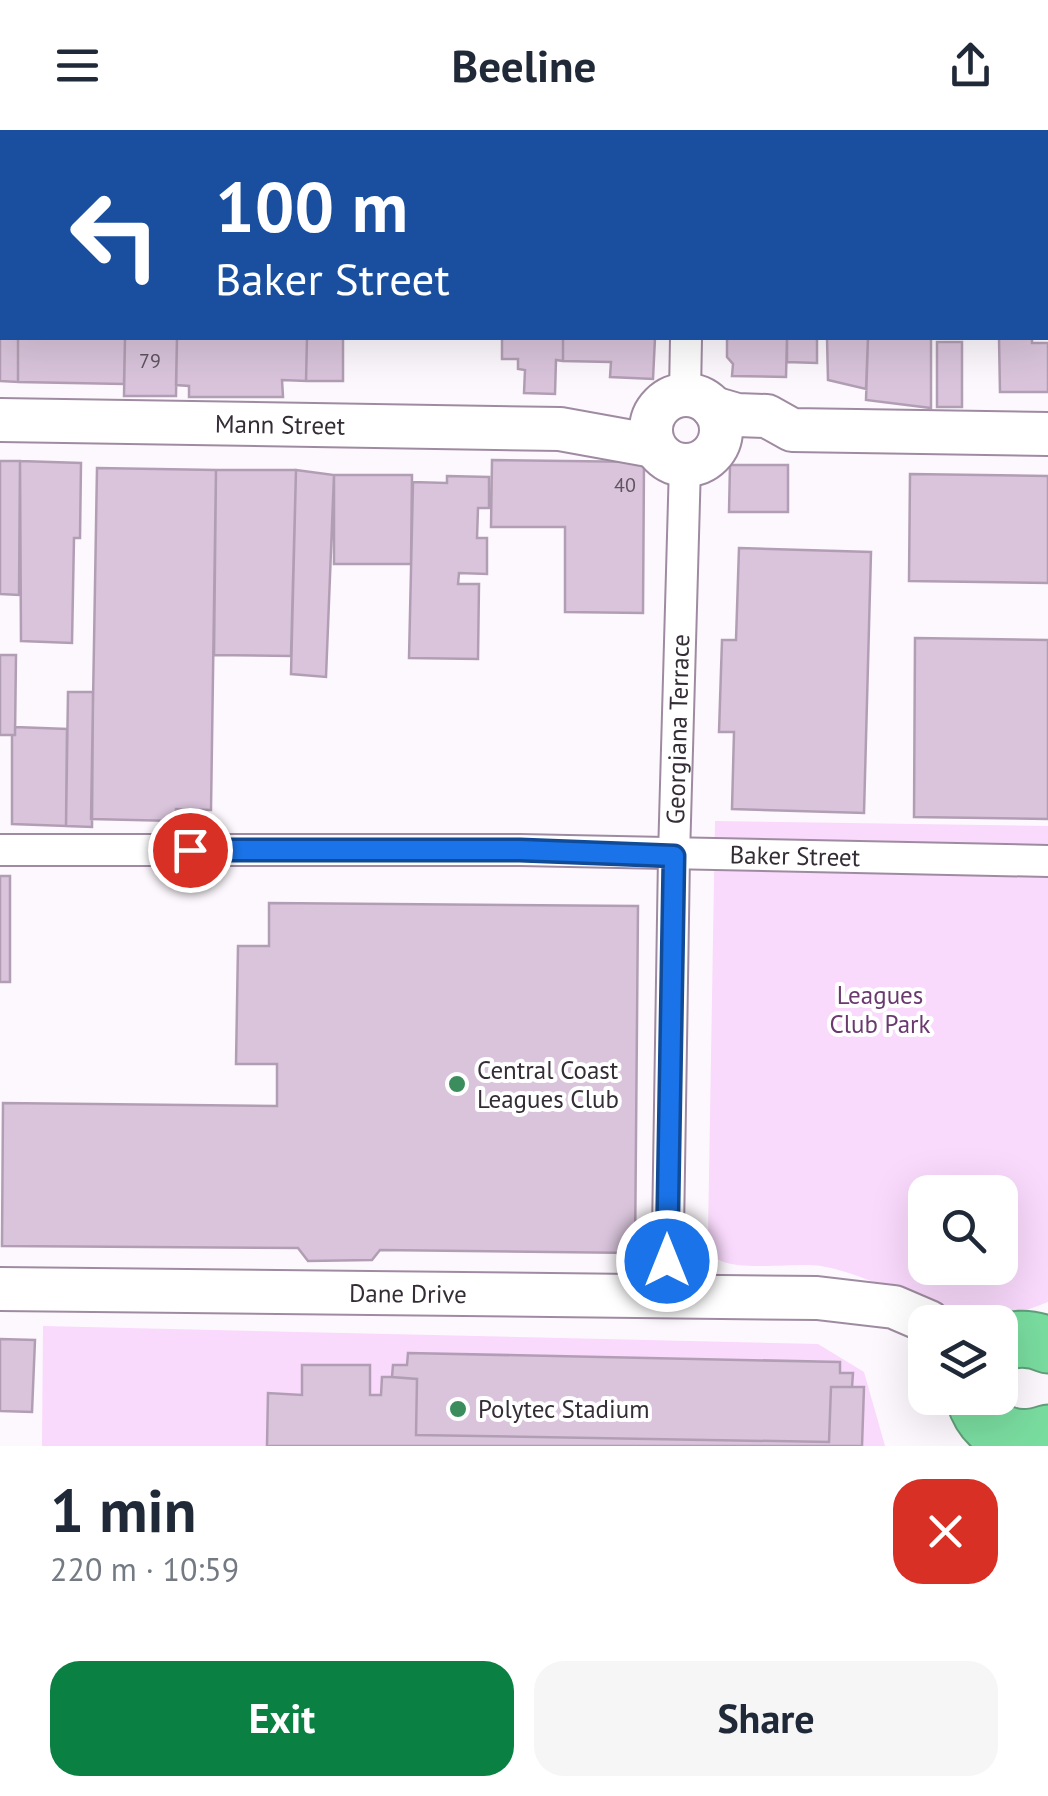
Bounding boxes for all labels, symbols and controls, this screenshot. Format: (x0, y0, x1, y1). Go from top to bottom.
text: Beeline (452, 36, 596, 94)
icon: menu (50, 38, 105, 93)
icon: share (943, 38, 998, 93)
text: 100 m (215, 161, 408, 251)
icon: left (50, 170, 180, 300)
text: Baker Street (215, 249, 450, 307)
house number: 79 (139, 348, 161, 374)
street label: Mann Street (215, 407, 346, 442)
house number: 40 (614, 472, 636, 498)
street label: Georgiana Terrace (659, 633, 696, 825)
pin (148, 808, 233, 893)
icon: arrive (163, 823, 218, 878)
street label: Baker Street (729, 838, 861, 873)
park label: Leagues Club Park (829, 979, 931, 1040)
place label: Central Coast Leagues Club (477, 1054, 619, 1115)
marker: Central Coast Leagues Club (446, 1073, 468, 1095)
map controls (908, 1175, 1018, 1415)
button: search (908, 1175, 1018, 1285)
position arrow (615, 1209, 719, 1313)
street label: Dane Drive (349, 1277, 467, 1310)
button: layers (908, 1305, 1018, 1415)
place label: Polytec Stadium (478, 1393, 649, 1425)
marker: Polytec Stadium (447, 1398, 469, 1420)
text: 1 min (50, 1471, 196, 1549)
button: close (893, 1479, 998, 1584)
text: 220 m · 10:59 (50, 1548, 239, 1590)
button: Exit (50, 1661, 514, 1776)
button: Share (534, 1661, 998, 1776)

